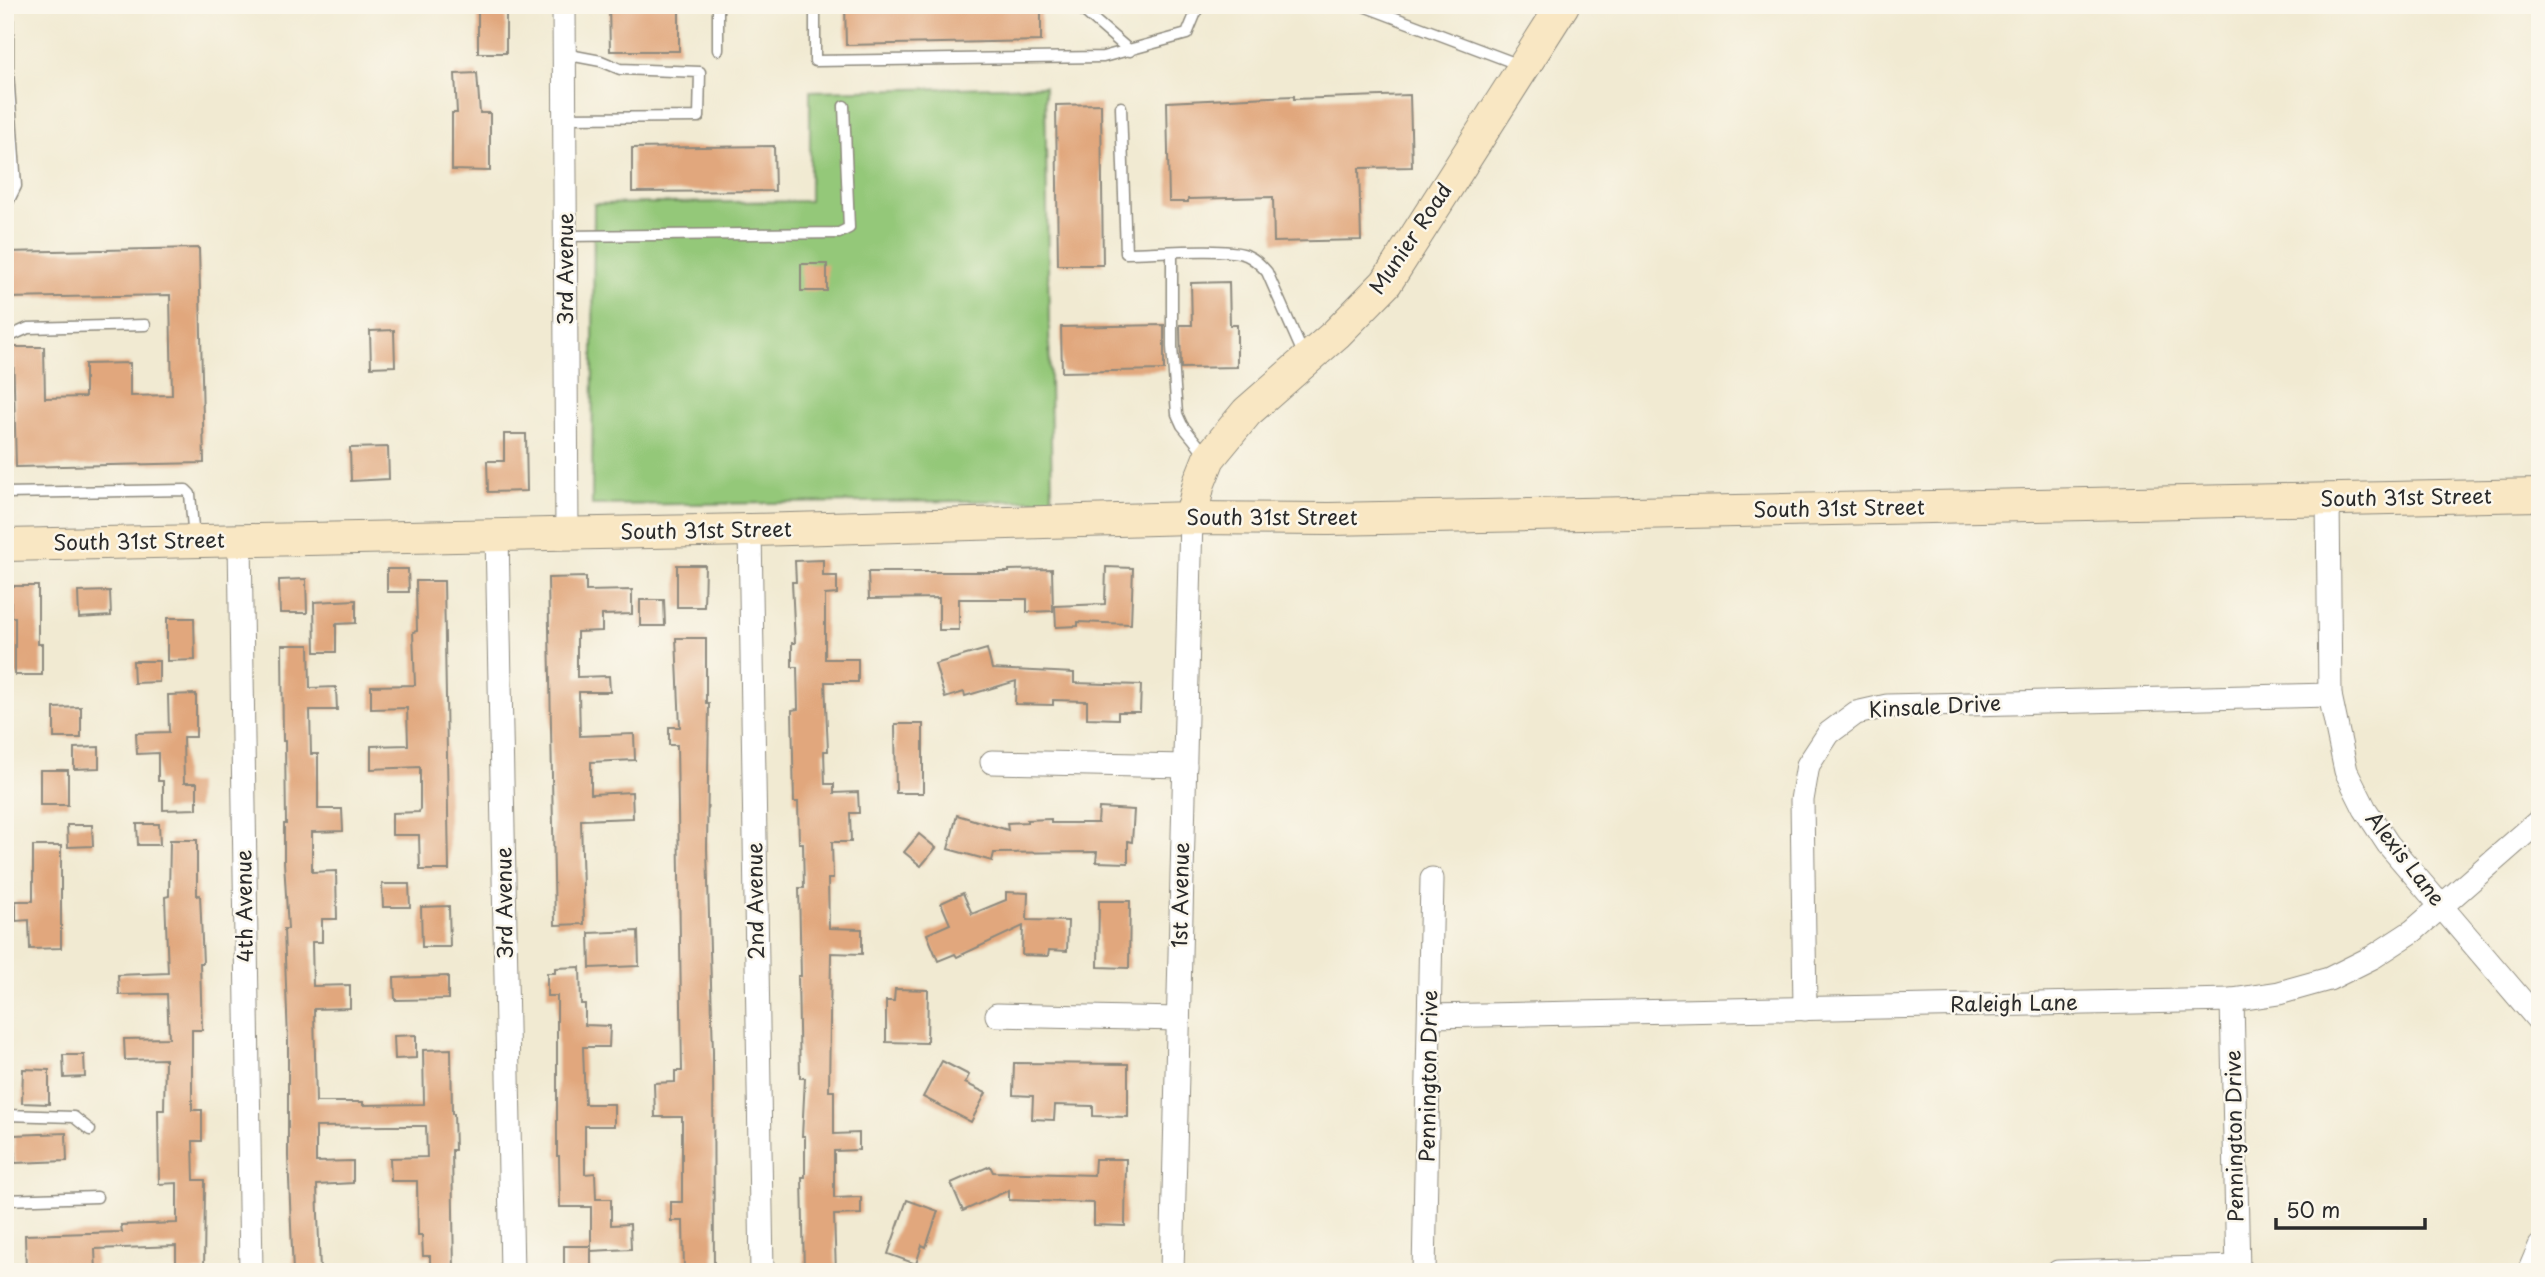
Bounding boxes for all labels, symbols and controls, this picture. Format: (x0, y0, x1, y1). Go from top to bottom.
street label: Munier Road (1360, 175, 1459, 300)
street label: 3rd Avenue (548, 213, 580, 325)
street label: South 31st Street (2320, 479, 2492, 513)
street label: South 31st Street (1753, 490, 1925, 524)
street label: South 31st Street (1186, 500, 1358, 532)
street label: South 31st Street (620, 512, 792, 546)
street label: South 31st Street (53, 523, 225, 557)
street label: Kinsale Drive (1868, 686, 2002, 724)
street label: Alexis Lane (2359, 803, 2454, 912)
street label: 2nd Avenue (737, 842, 771, 960)
street label: 1st Avenue (1162, 842, 1196, 948)
street label: 3rd Avenue (486, 847, 520, 959)
street label: 4th Avenue (226, 849, 260, 963)
street label: Raleigh Lane (1950, 985, 2078, 1019)
street label: Pennington Drive (1410, 990, 1444, 1162)
street label: Pennington Drive (2216, 1050, 2250, 1222)
scale bar (2276, 1186, 2424, 1230)
text: 50 m (2286, 1193, 2340, 1225)

